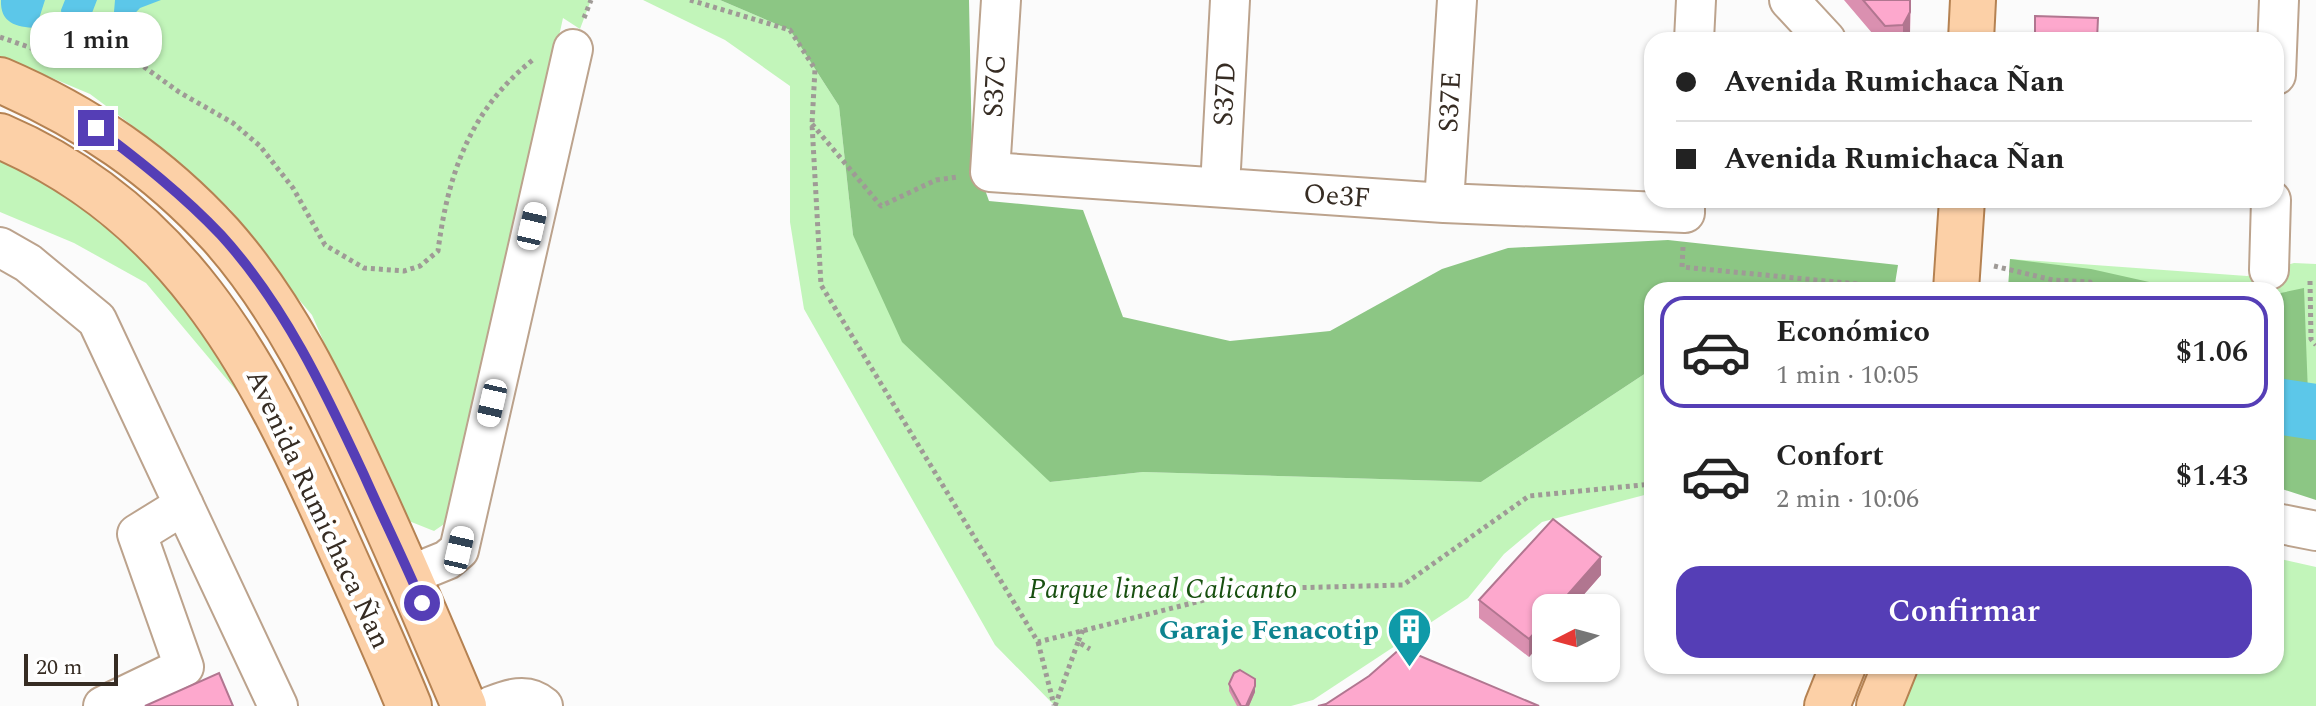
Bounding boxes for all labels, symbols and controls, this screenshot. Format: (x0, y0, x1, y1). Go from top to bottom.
callout: 1 min (30, 12, 162, 68)
text: 1 min (62, 20, 130, 60)
street label: S37C (972, 53, 1018, 119)
text: Avenida Rumichaca Ñan (1724, 59, 2064, 105)
street label: S37D (1202, 61, 1248, 127)
street label: S37E (1427, 70, 1473, 134)
route end (78, 110, 114, 146)
text: Avenida Rumichaca Ñan (1724, 136, 2064, 182)
street label: Oe3F (1302, 172, 1372, 220)
car (515, 200, 549, 252)
text: Económico (1776, 309, 1930, 355)
icon: car (1680, 316, 1752, 388)
text: $1.06 (2176, 329, 2248, 375)
text: 1 min · 10:05 (1776, 355, 1919, 395)
street label: Avenida Rumichaca Ñan (234, 362, 402, 656)
car (475, 377, 509, 429)
text: Confort (1776, 433, 1884, 479)
icon: car (1680, 440, 1752, 512)
text: $1.43 (2176, 453, 2248, 499)
text: 2 min · 10:06 (1776, 479, 1919, 519)
car (442, 524, 476, 576)
button: Confirmar (1676, 566, 2252, 658)
park label: Parque lineal Calicanto (1028, 568, 1298, 611)
route start (404, 585, 440, 621)
north arrow (1532, 594, 1620, 682)
map controls (1532, 594, 1620, 682)
building icon: Garaje Fenacotip (1386, 606, 1434, 669)
place label: Garaje Fenacotip (1159, 609, 1379, 652)
scale bar (24, 650, 118, 686)
text: 20 m (36, 651, 82, 684)

